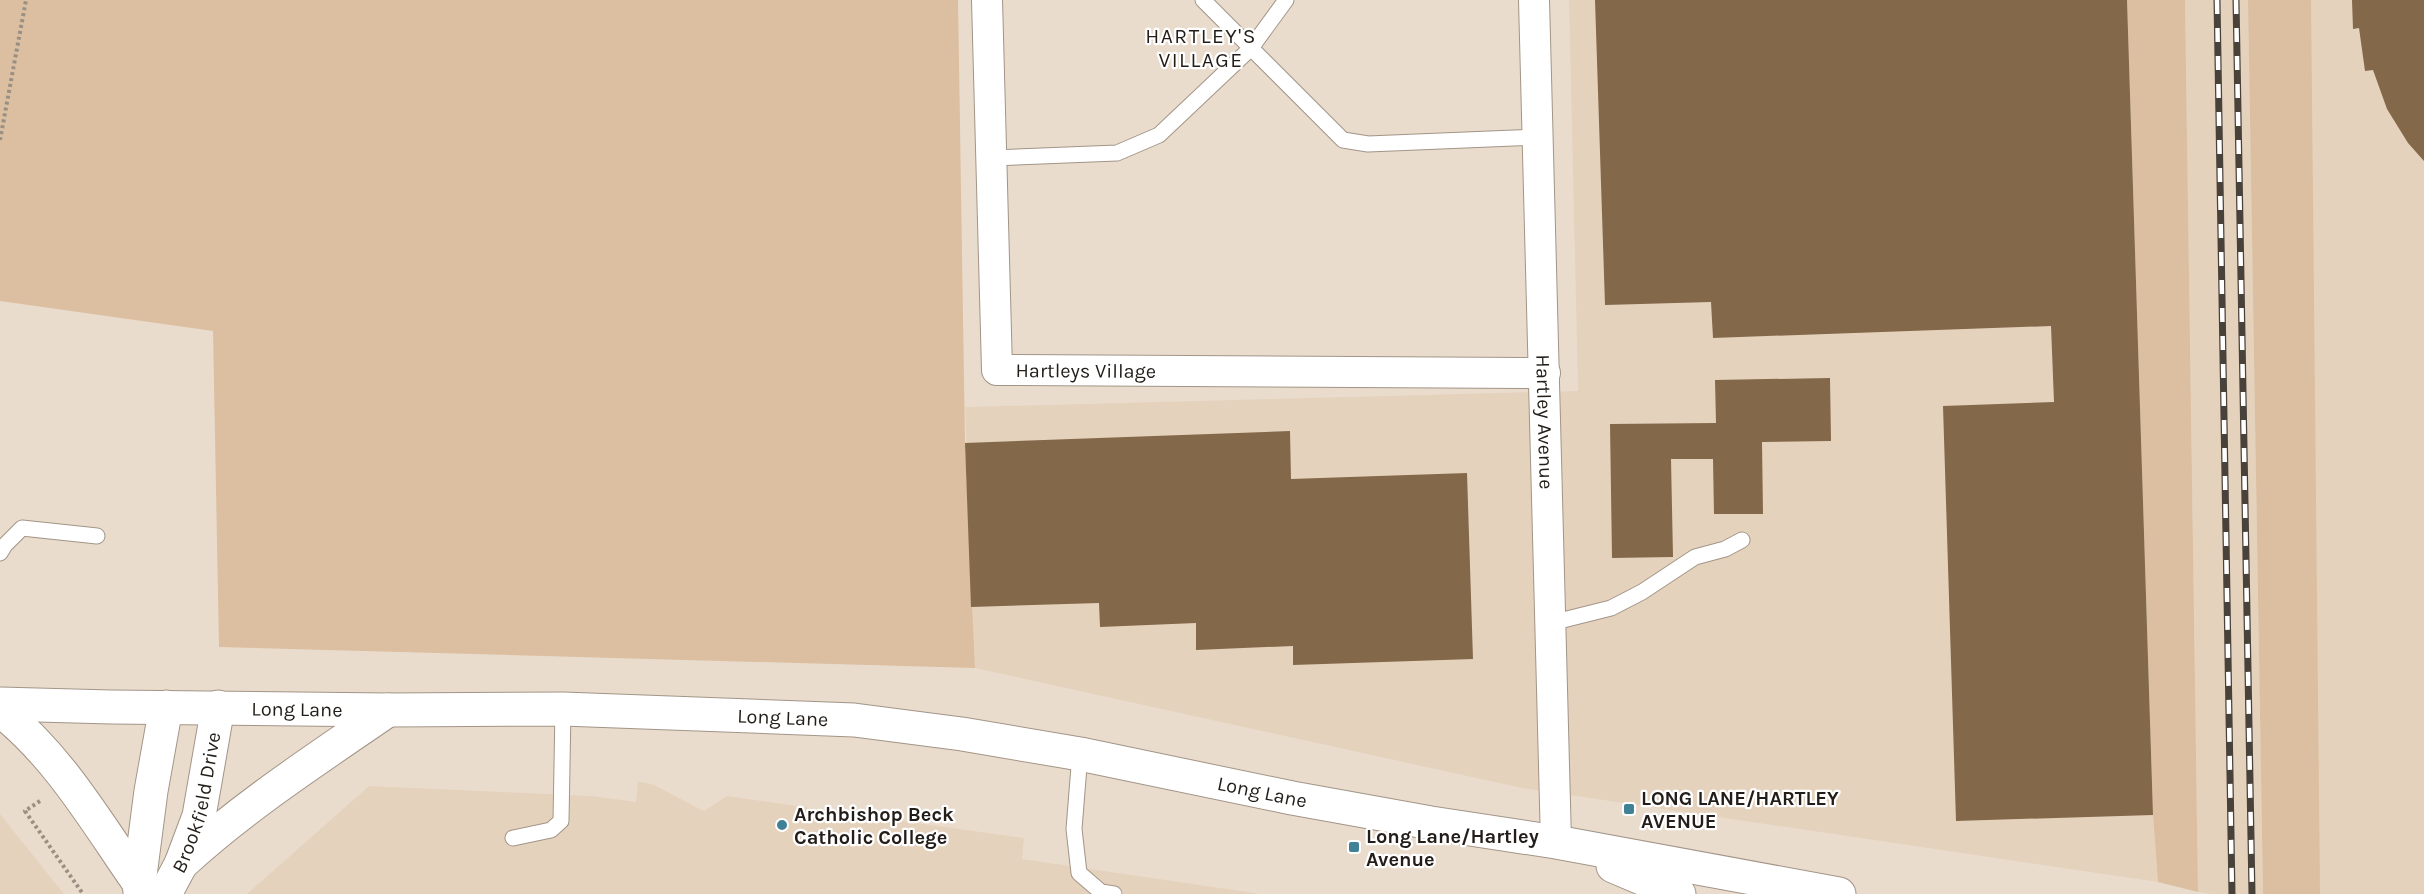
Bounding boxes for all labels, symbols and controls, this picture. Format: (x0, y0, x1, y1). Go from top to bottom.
district label: HARTLEY'S VILLAGE (1145, 24, 1257, 72)
street label: Hartley Avenue (1531, 354, 1558, 490)
street label: Hartleys Village (1015, 359, 1156, 383)
street label: Long Lane (251, 698, 343, 722)
street label: Long Lane (737, 705, 829, 731)
street label: Brookfield Drive (167, 730, 225, 877)
street label: Long Lane (1215, 772, 1309, 813)
place label: LONG LANE/HARTLEY AVENUE (1641, 787, 1839, 833)
marker: LONG LANE/HARTLEY AVENUE (1622, 802, 1636, 816)
place label: Archbishop Beck Catholic College (794, 803, 954, 849)
marker: Archbishop Beck Catholic College (775, 818, 789, 832)
place label: Long Lane/Hartley Avenue (1366, 825, 1539, 871)
marker: Long Lane/Hartley Avenue (1347, 840, 1361, 854)

